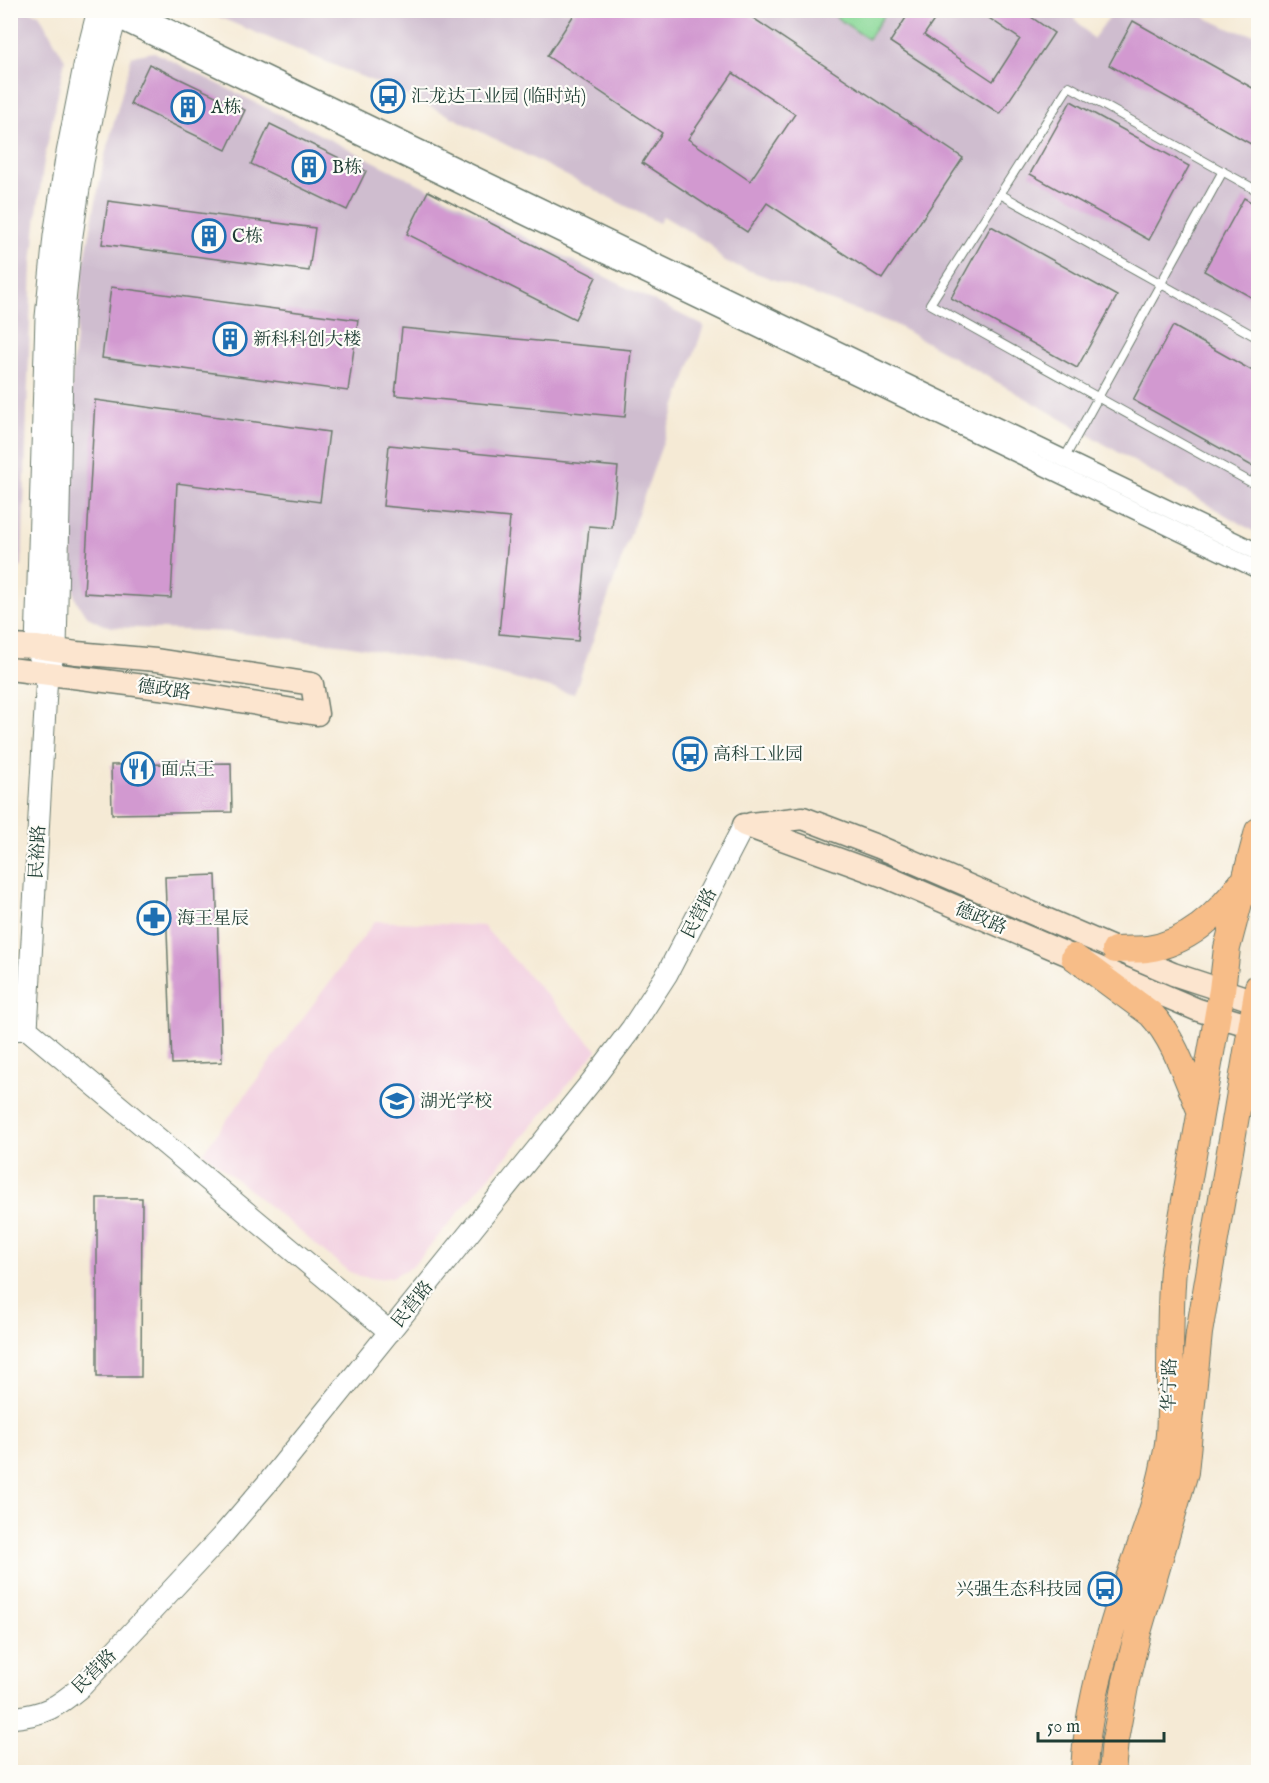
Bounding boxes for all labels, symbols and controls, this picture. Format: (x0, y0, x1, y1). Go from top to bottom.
bus stop icon: 汇龙达工业园 (临时站) (370, 78, 406, 114)
place label: 汇龙达工业园 (临时站) (411, 86, 586, 109)
building icon: A栋 (170, 89, 206, 125)
place label: A栋 (210, 97, 241, 120)
building icon: B栋 (291, 149, 327, 185)
place label: B栋 (332, 157, 362, 180)
building icon: C栋 (191, 218, 227, 254)
place label: C栋 (232, 226, 263, 249)
building icon: 新科科创大楼 (212, 321, 248, 357)
place label: 新科科创大楼 (253, 329, 361, 352)
street label: 德政路 (135, 675, 192, 706)
bus stop icon: 高科工业园 (672, 736, 708, 772)
place label: 高科工业园 (713, 744, 803, 767)
restaurant icon: 面点王 (120, 751, 156, 787)
place label: 面点王 (161, 759, 215, 782)
street label: 民裕路 (26, 825, 51, 880)
street label: 民营路 (678, 884, 723, 943)
street label: 德政路 (951, 898, 1010, 941)
pharmacy icon: 海王星辰 (136, 900, 172, 936)
place label: 海王星辰 (177, 908, 249, 931)
school or university icon: 湖光学校 (379, 1083, 415, 1119)
place label: 湖光学校 (420, 1091, 492, 1114)
street label: 民营路 (387, 1277, 439, 1333)
street label: 华宁路 (1159, 1358, 1182, 1412)
bus stop icon: 兴强生态科技园 (1087, 1571, 1123, 1607)
place label: 兴强生态科技园 (956, 1579, 1082, 1602)
street label: 民营路 (68, 1645, 122, 1699)
scale bar (1038, 1705, 1164, 1743)
text: 50 m (1047, 1716, 1080, 1739)

